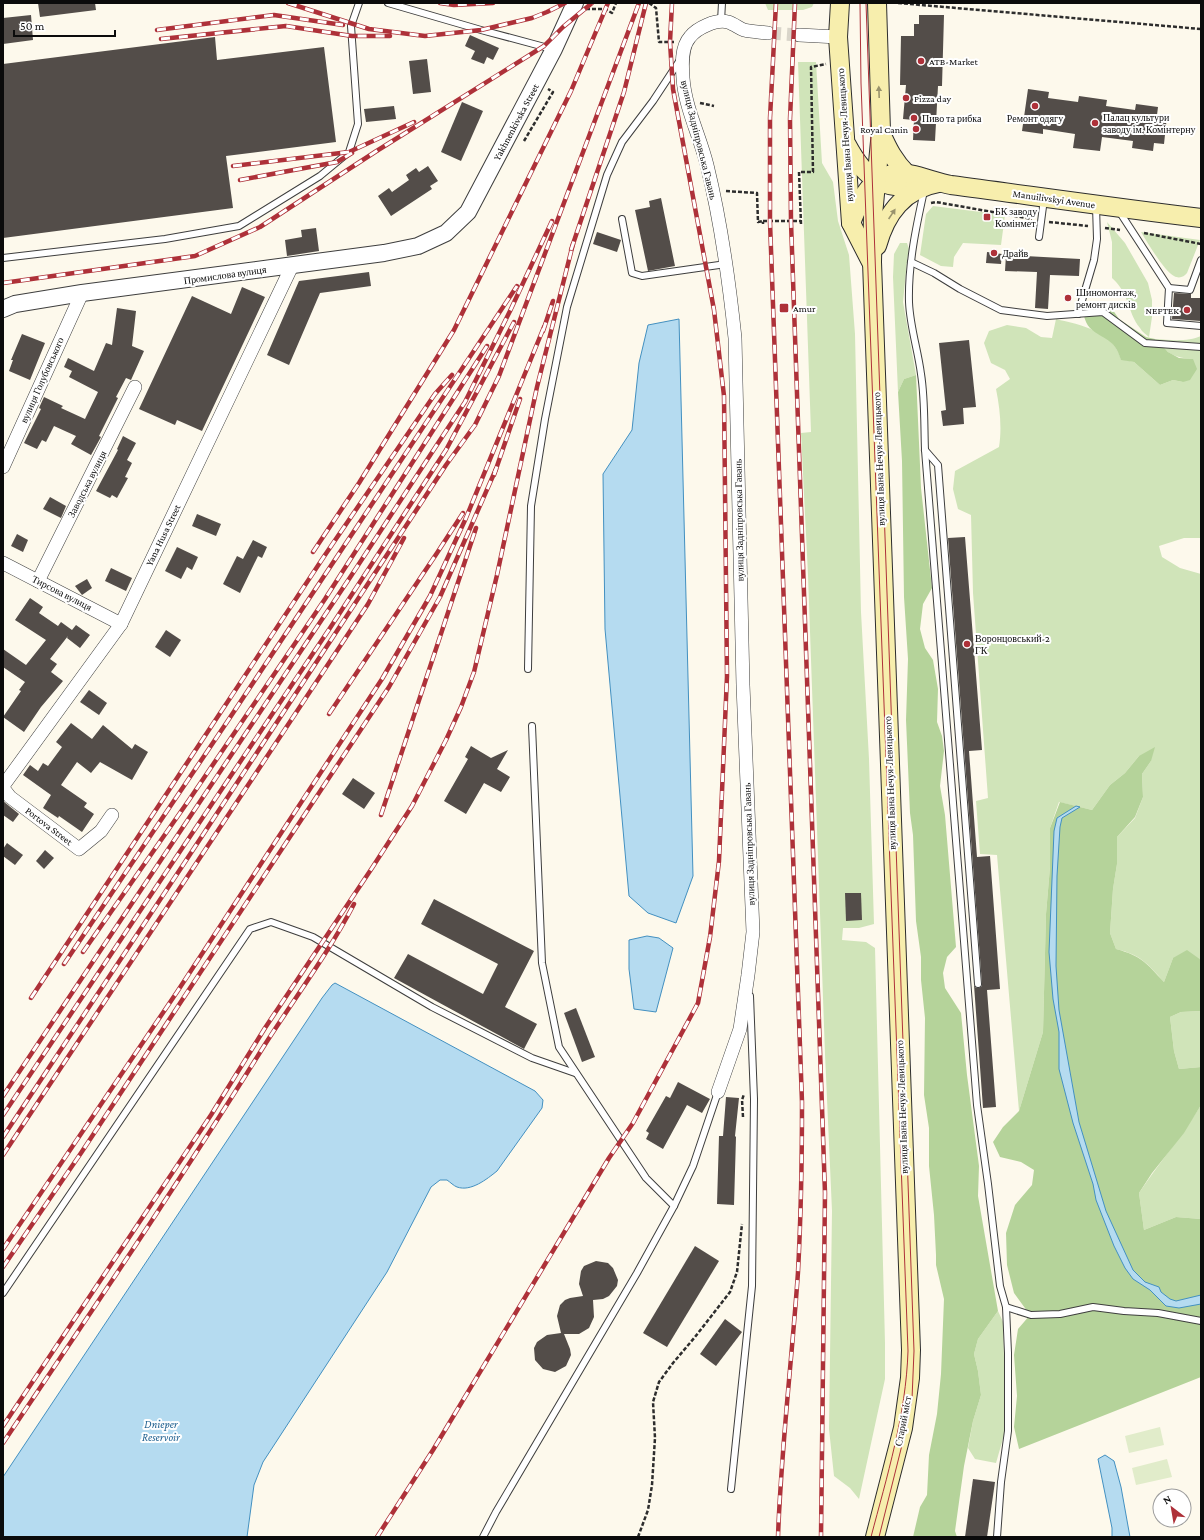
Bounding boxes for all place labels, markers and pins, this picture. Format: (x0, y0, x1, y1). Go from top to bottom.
marker: ATB-Market (916, 56, 926, 66)
place label: ATB-Market (929, 56, 979, 67)
marker: Pizza day (901, 93, 911, 103)
place label: Pizza day (914, 93, 951, 104)
marker: Ремонт одягу (1030, 101, 1040, 111)
place label: Палац культури заводу ім. Комінтерну (1103, 112, 1196, 135)
marker: Пиво та рибка (909, 113, 919, 123)
place label: Пиво та рибка (922, 113, 982, 124)
place label: Ремонт одягу (1007, 113, 1063, 124)
marker: Палац культури заводу ім. Комінтерну (1090, 118, 1100, 128)
place label: Royal Canin (860, 124, 909, 135)
marker: Royal Canin (911, 124, 921, 134)
place label: БК заводу Комінмет (995, 206, 1037, 229)
marker: БК заводу Комінмет (982, 212, 992, 222)
marker: Драйв (989, 248, 999, 258)
place label: Драйв (1002, 248, 1029, 259)
place label: Шиномонтаж, ремонт дисків (1076, 287, 1136, 310)
marker: Шиномонтаж, ремонт дисків (1063, 293, 1073, 303)
marker: Amur (778, 302, 790, 314)
place label: Amur (793, 303, 816, 314)
place label: NEFTEK (1145, 305, 1179, 316)
marker: NEFTEK (1182, 305, 1192, 315)
place label: Воронцовський-2 ГК (975, 633, 1050, 656)
marker: Воронцовський-2 ГК (962, 639, 972, 649)

